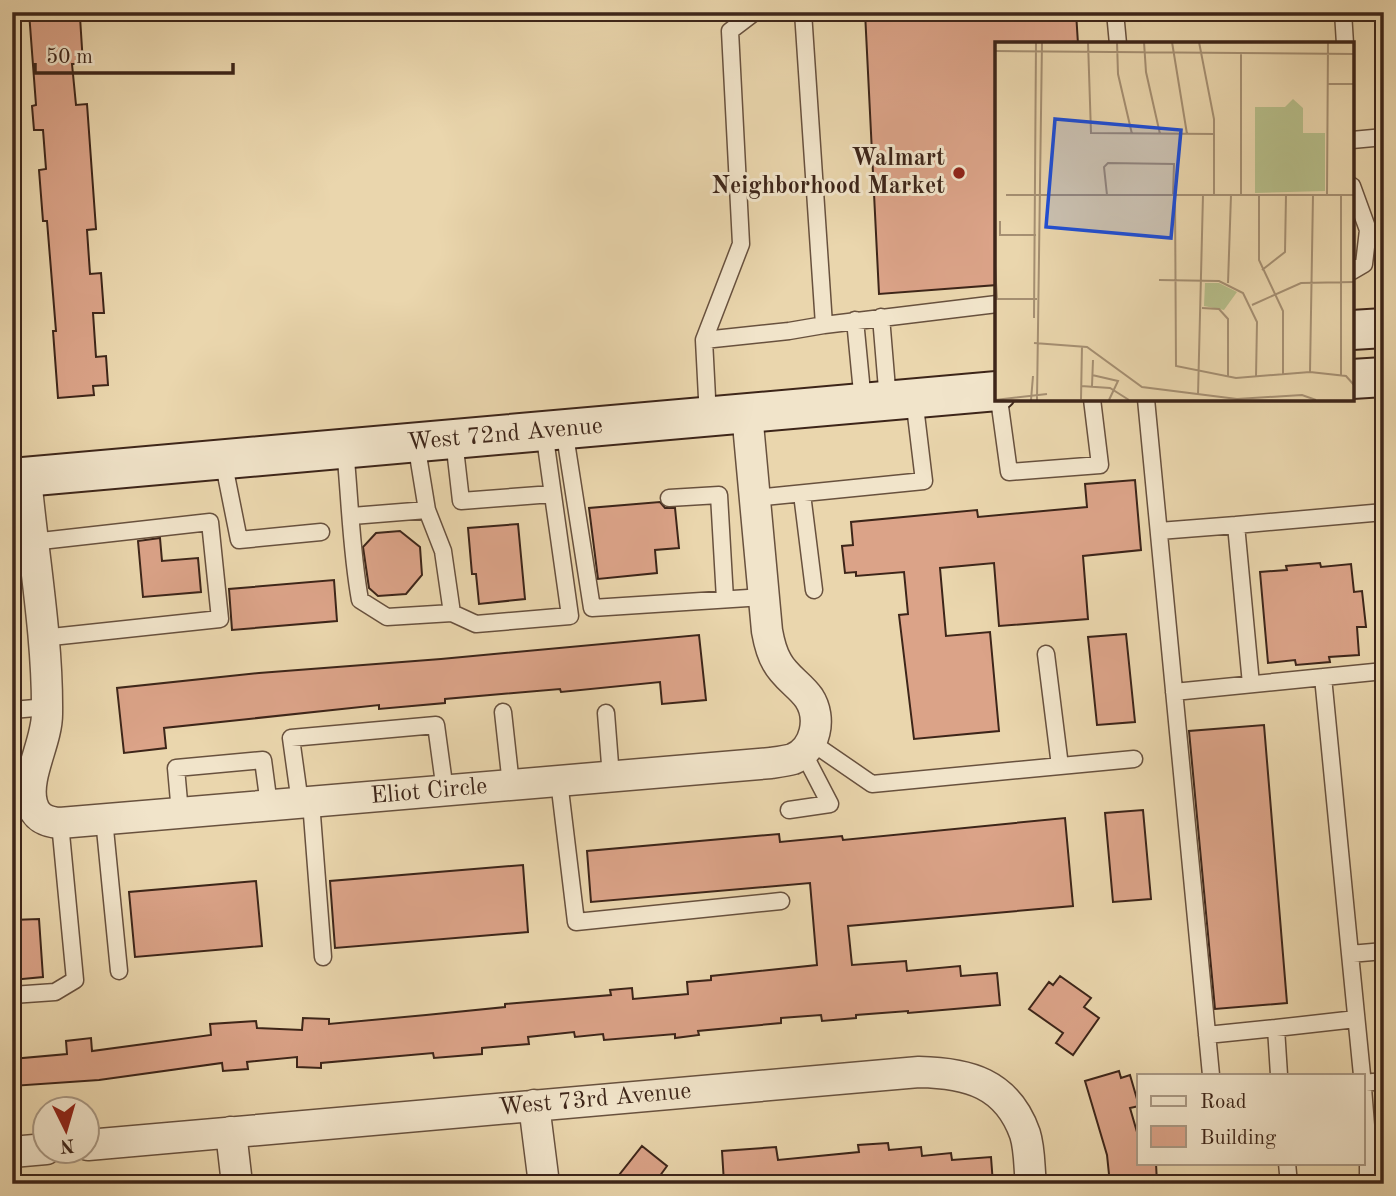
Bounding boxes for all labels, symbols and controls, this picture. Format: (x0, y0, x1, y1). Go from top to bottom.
scale bar (35, 32, 233, 76)
inset map (995, 42, 1354, 401)
text: 50 m (46, 47, 93, 68)
place label: Walmart Neighborhood Market (712, 147, 945, 199)
marker: Walmart Neighborhood Market (951, 165, 967, 181)
street label: West 72nd Avenue (406, 414, 604, 456)
street label: Eliot Circle (370, 775, 488, 809)
legend (1137, 1074, 1364, 1164)
street label: West 73rd Avenue (498, 1080, 692, 1120)
text: Road (1200, 1092, 1247, 1113)
north arrow (32, 1094, 102, 1164)
text: Building (1200, 1128, 1277, 1149)
text: N (59, 1134, 75, 1155)

